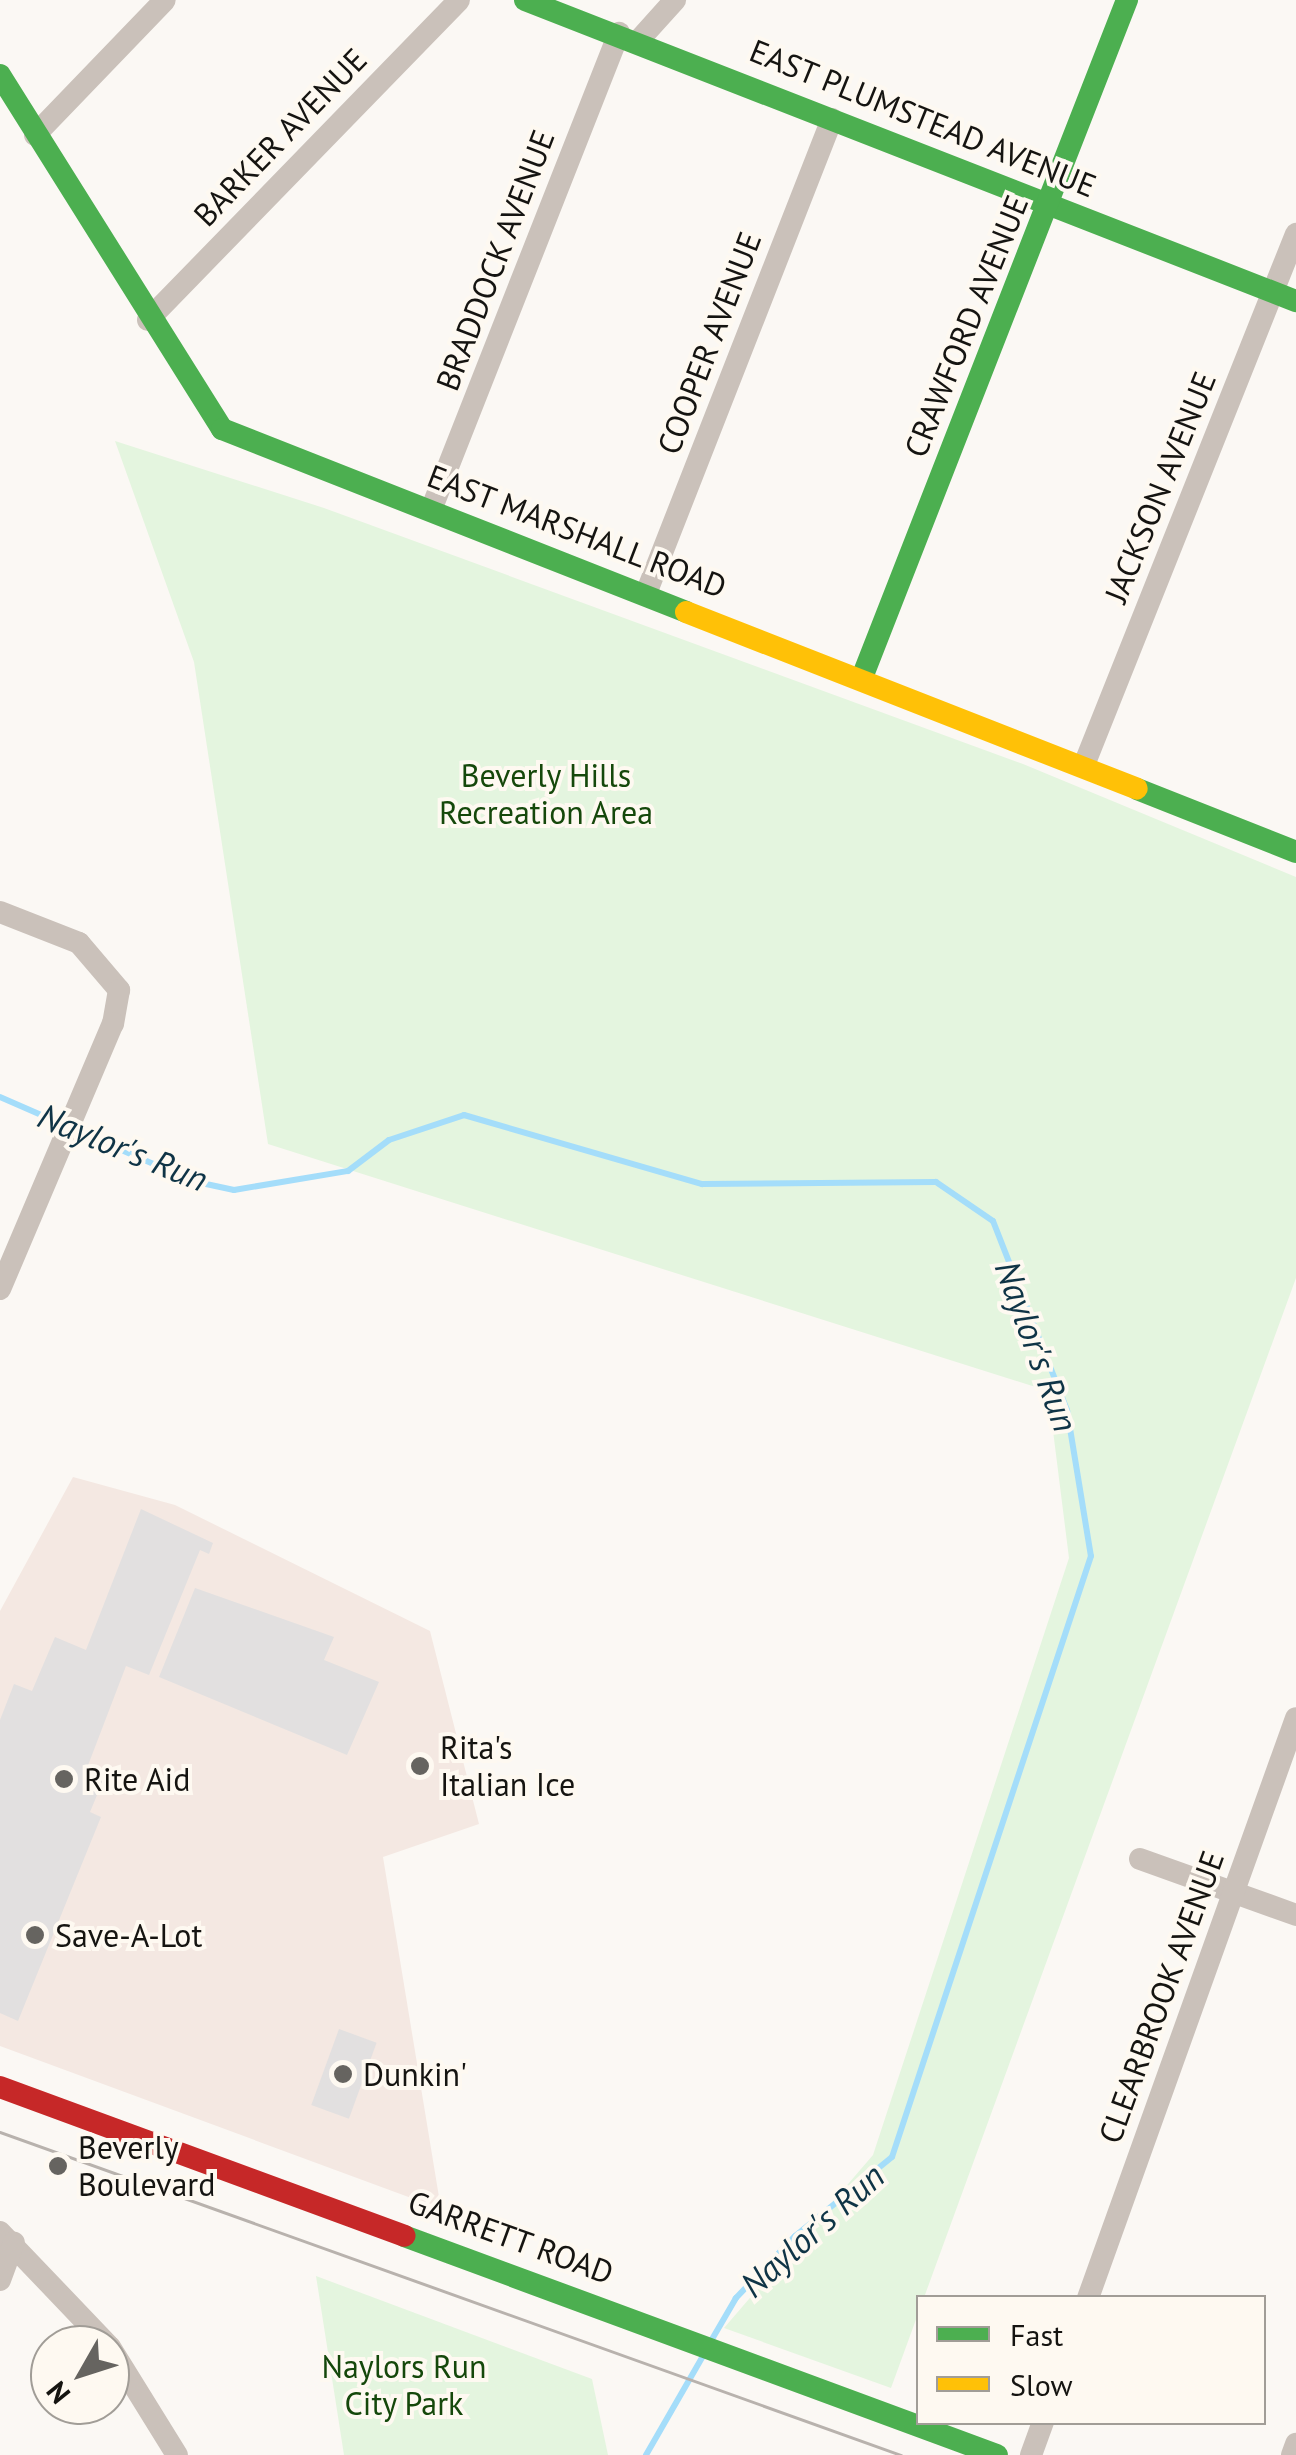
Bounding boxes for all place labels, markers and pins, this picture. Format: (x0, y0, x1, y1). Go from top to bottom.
place label: Rita's Italian Ice (440, 1729, 575, 1804)
marker: Rita's Italian Ice (409, 1755, 431, 1777)
place label: Rite Aid (84, 1760, 191, 1798)
marker: Rite Aid (53, 1768, 75, 1790)
place label: Save-A-Lot (55, 1916, 202, 1954)
marker: Save-A-Lot (24, 1924, 46, 1946)
place label: Dunkin' (363, 2055, 467, 2093)
marker: Dunkin' (332, 2063, 354, 2085)
place label: Beverly Boulevard (78, 2129, 215, 2204)
marker: Beverly Boulevard (47, 2155, 69, 2177)

